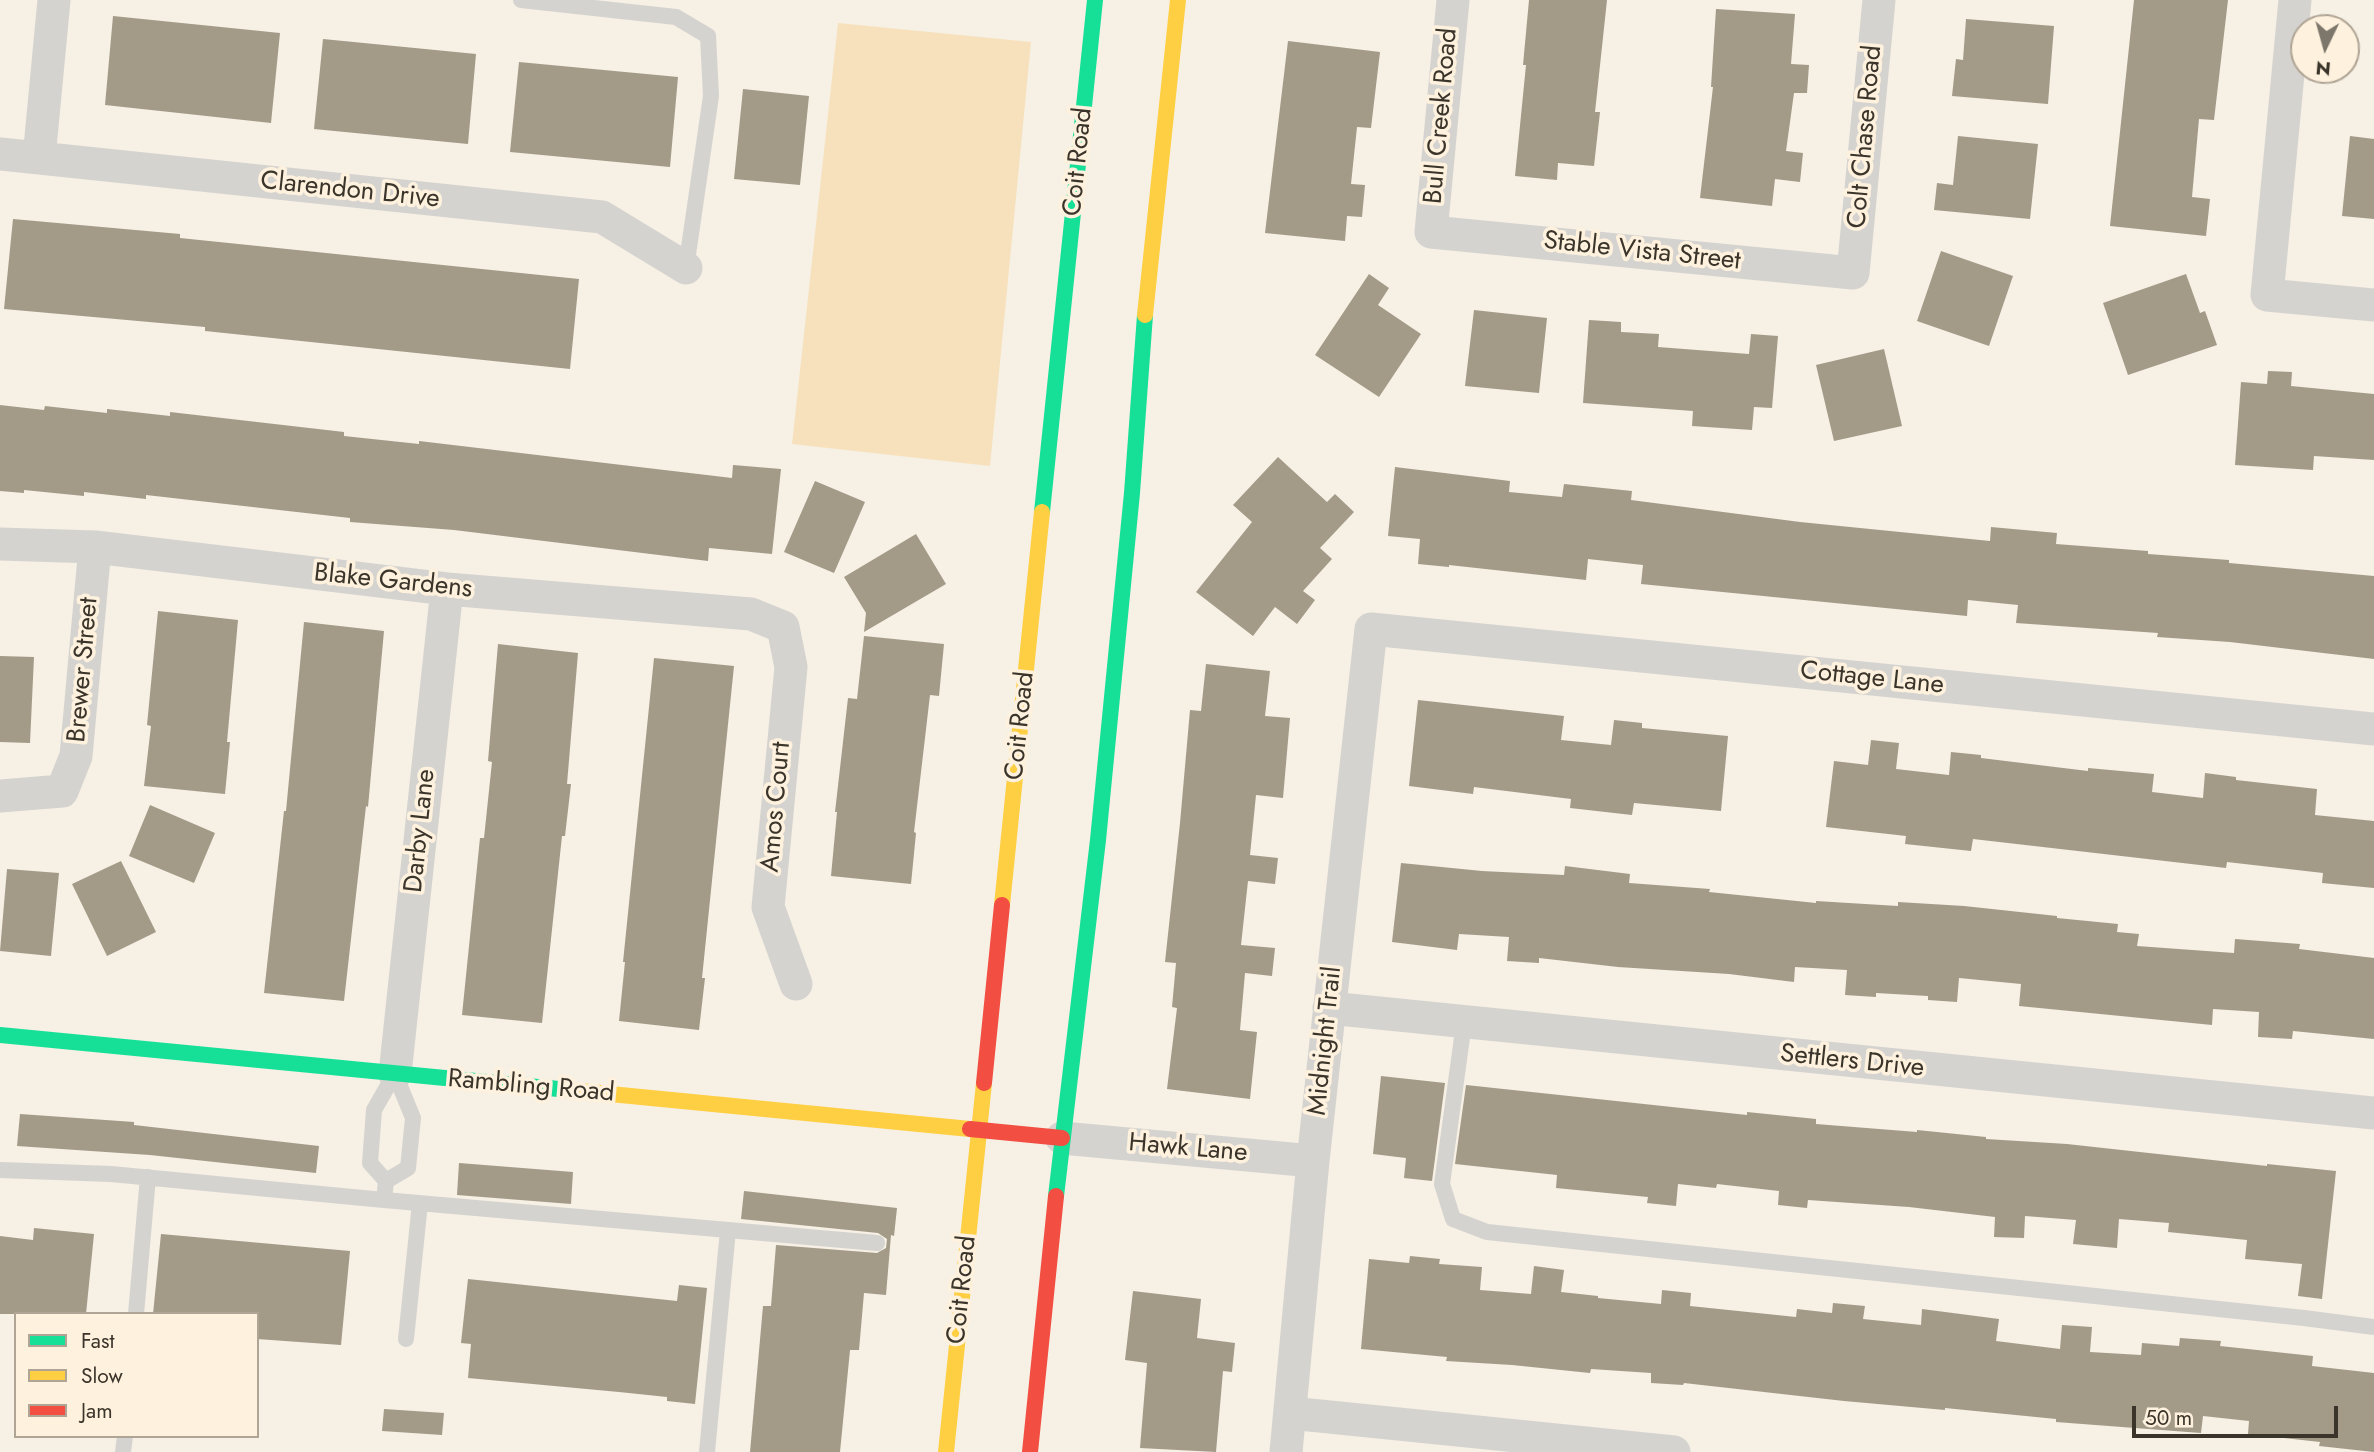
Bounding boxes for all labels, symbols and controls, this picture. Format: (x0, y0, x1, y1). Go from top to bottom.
north arrow (2290, 14, 2360, 84)
street label: Bull Creek Road (1419, 27, 1465, 205)
street label: Colt Chase Road (1842, 44, 1890, 230)
text: N (2315, 54, 2332, 83)
street label: Coit Road (1058, 106, 1100, 218)
street label: Clarendon Drive (259, 166, 441, 216)
street label: Stable Vista Street (1542, 226, 1742, 278)
street label: Blake Gardens (312, 558, 474, 606)
street label: Brewer Street (62, 596, 106, 744)
street label: Cottage Lane (1799, 656, 1945, 702)
street label: Coit Road (1000, 670, 1042, 782)
street label: Amos Court (756, 741, 798, 873)
street label: Darby Lane (399, 768, 443, 894)
street label: Midnight Trail (1303, 965, 1349, 1117)
street label: Settlers Drive (1779, 1039, 1925, 1085)
street label: Rambling Road (446, 1064, 616, 1110)
street label: Hawk Lane (1127, 1128, 1249, 1170)
street label: Coit Road (942, 1234, 984, 1346)
legend (14, 1312, 259, 1438)
text: Fast (81, 1326, 114, 1356)
text: Slow (81, 1361, 123, 1391)
scale bar (2136, 1392, 2342, 1436)
text: Jam (81, 1396, 113, 1426)
text: 50 m (2145, 1403, 2192, 1433)

